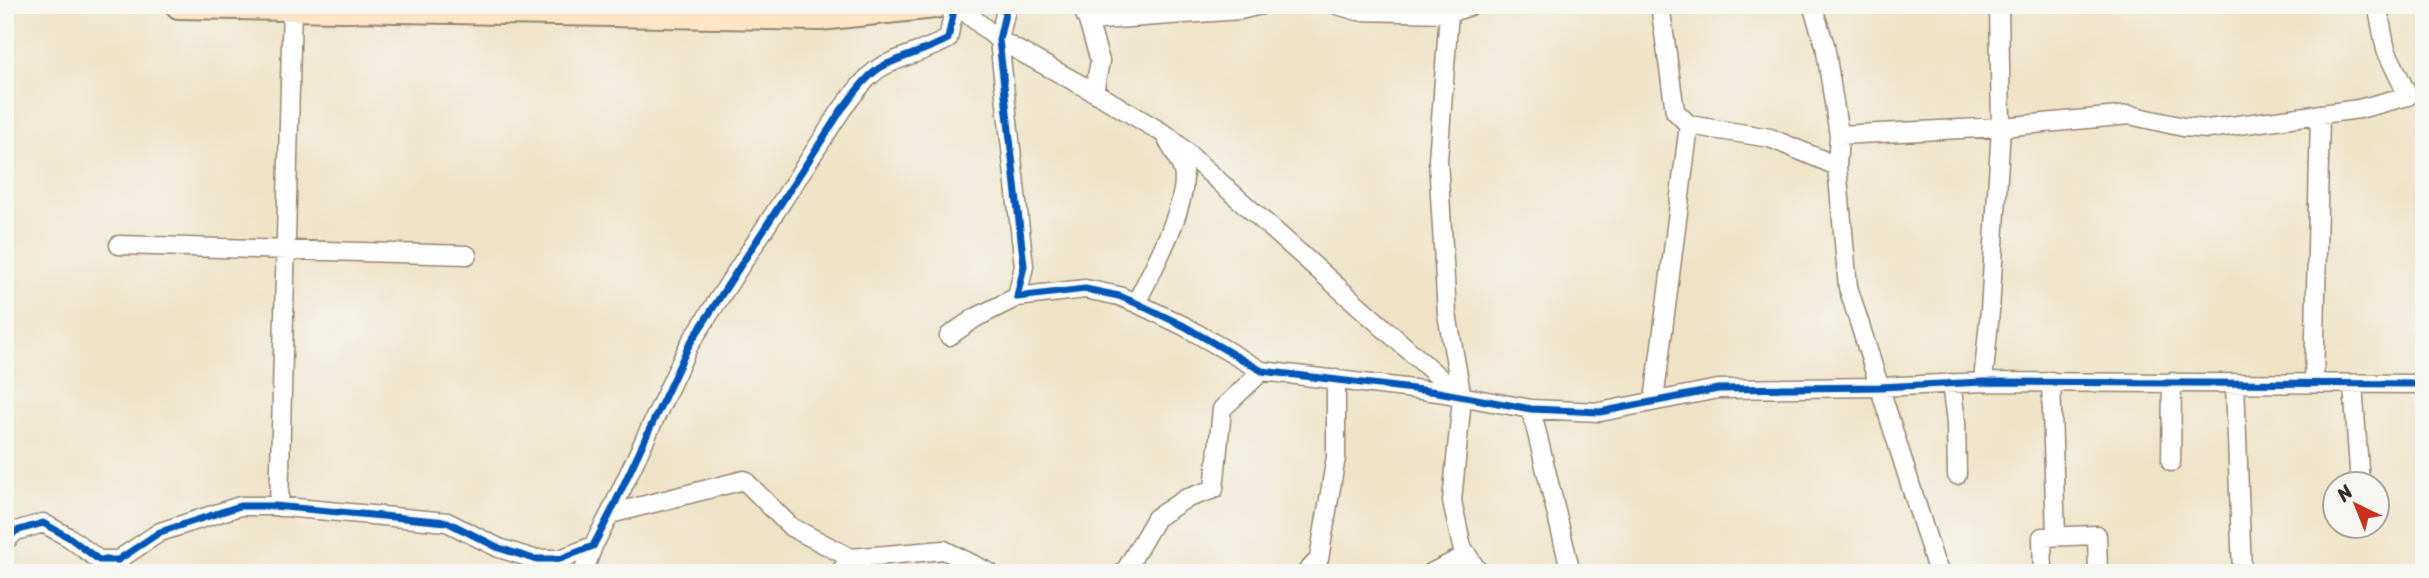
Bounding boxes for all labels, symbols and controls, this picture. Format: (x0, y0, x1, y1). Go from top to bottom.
north arrow (2320, 470, 2390, 540)
text: N (2328, 476, 2361, 510)

